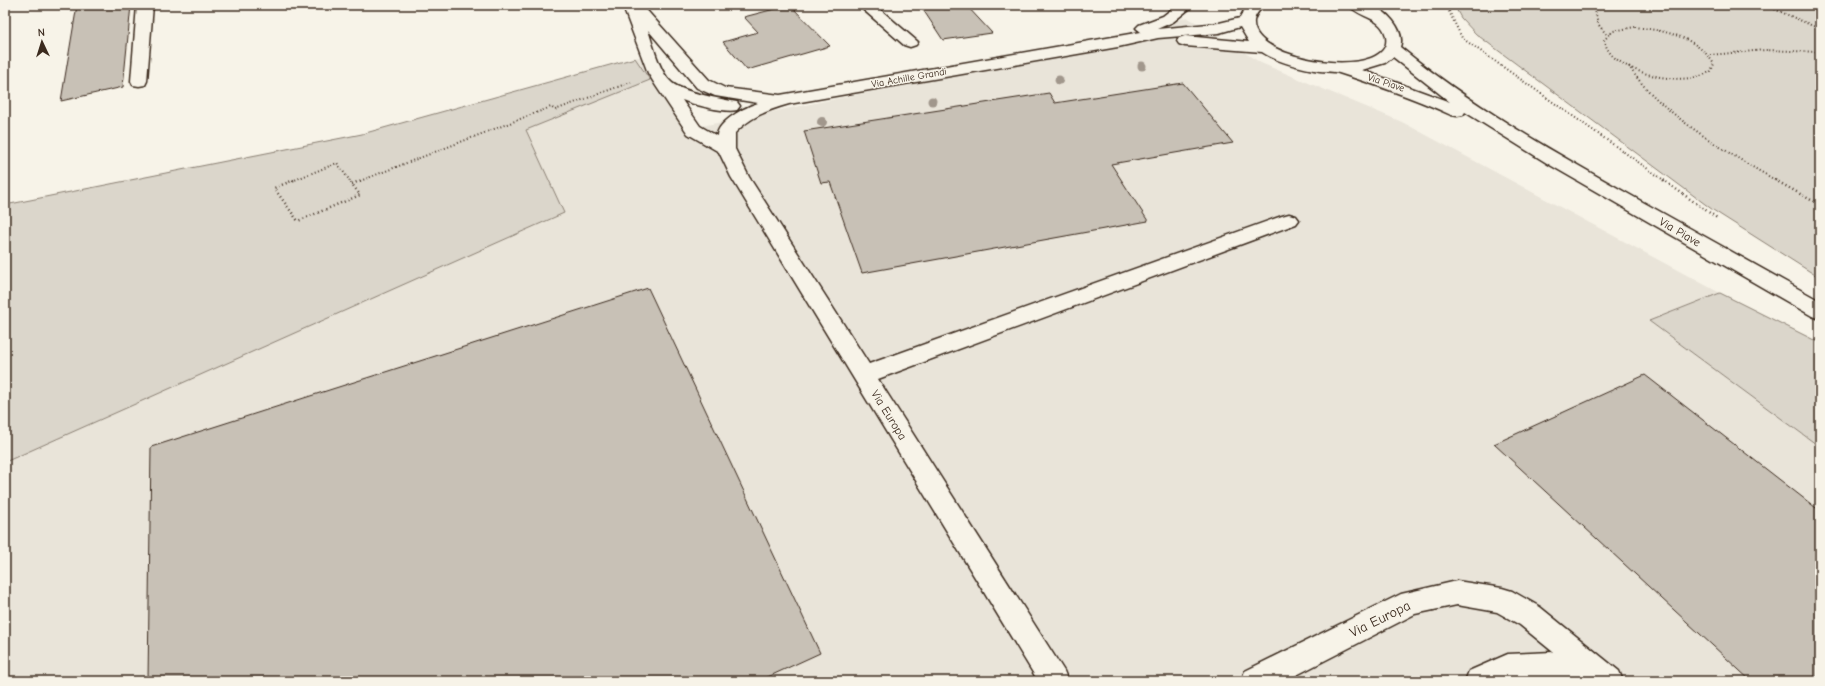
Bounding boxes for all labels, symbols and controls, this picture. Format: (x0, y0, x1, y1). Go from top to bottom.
north arrow (22, 22, 62, 62)
text: N (37, 26, 45, 39)
street label: Via Achille Grandi (870, 65, 948, 91)
street label: Via Piave (1366, 71, 1406, 95)
street label: Via Piave (1657, 214, 1703, 250)
street label: Via Europa (868, 387, 910, 443)
street label: Via Europa (1347, 597, 1413, 641)

